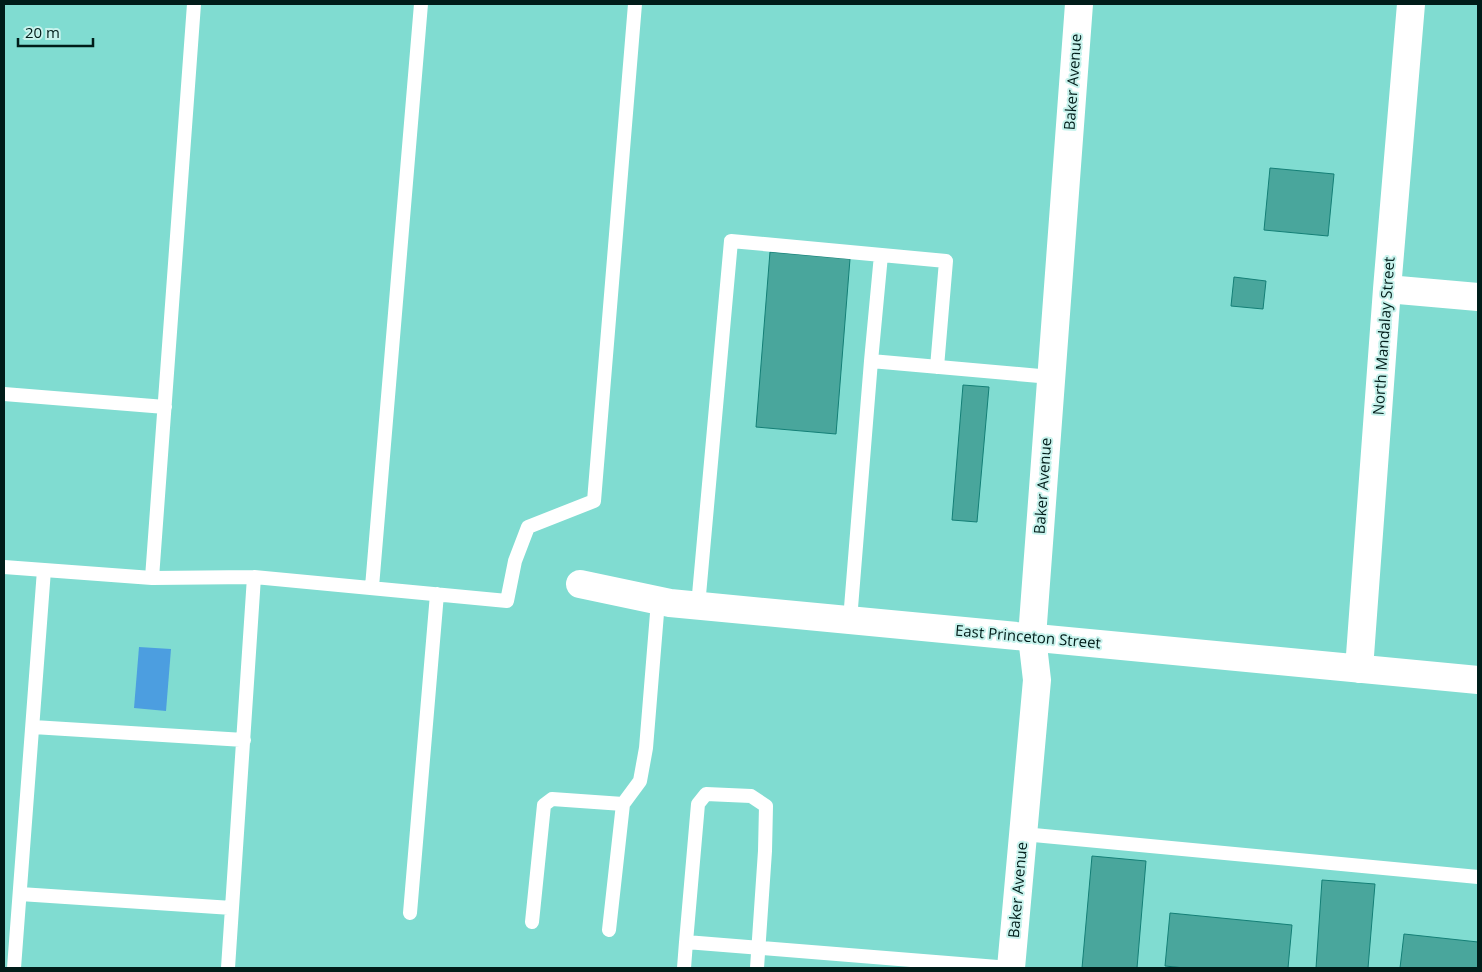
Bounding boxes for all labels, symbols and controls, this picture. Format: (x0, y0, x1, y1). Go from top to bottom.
scale bar (18, 15, 92, 47)
text: 20 m (25, 22, 60, 42)
street label: Baker Avenue (1059, 33, 1085, 131)
street label: North Mandalay Street (1367, 256, 1399, 416)
street label: Baker Avenue (1029, 437, 1055, 535)
street label: East Princeton Street (954, 620, 1102, 652)
street label: Baker Avenue (1003, 841, 1031, 939)

